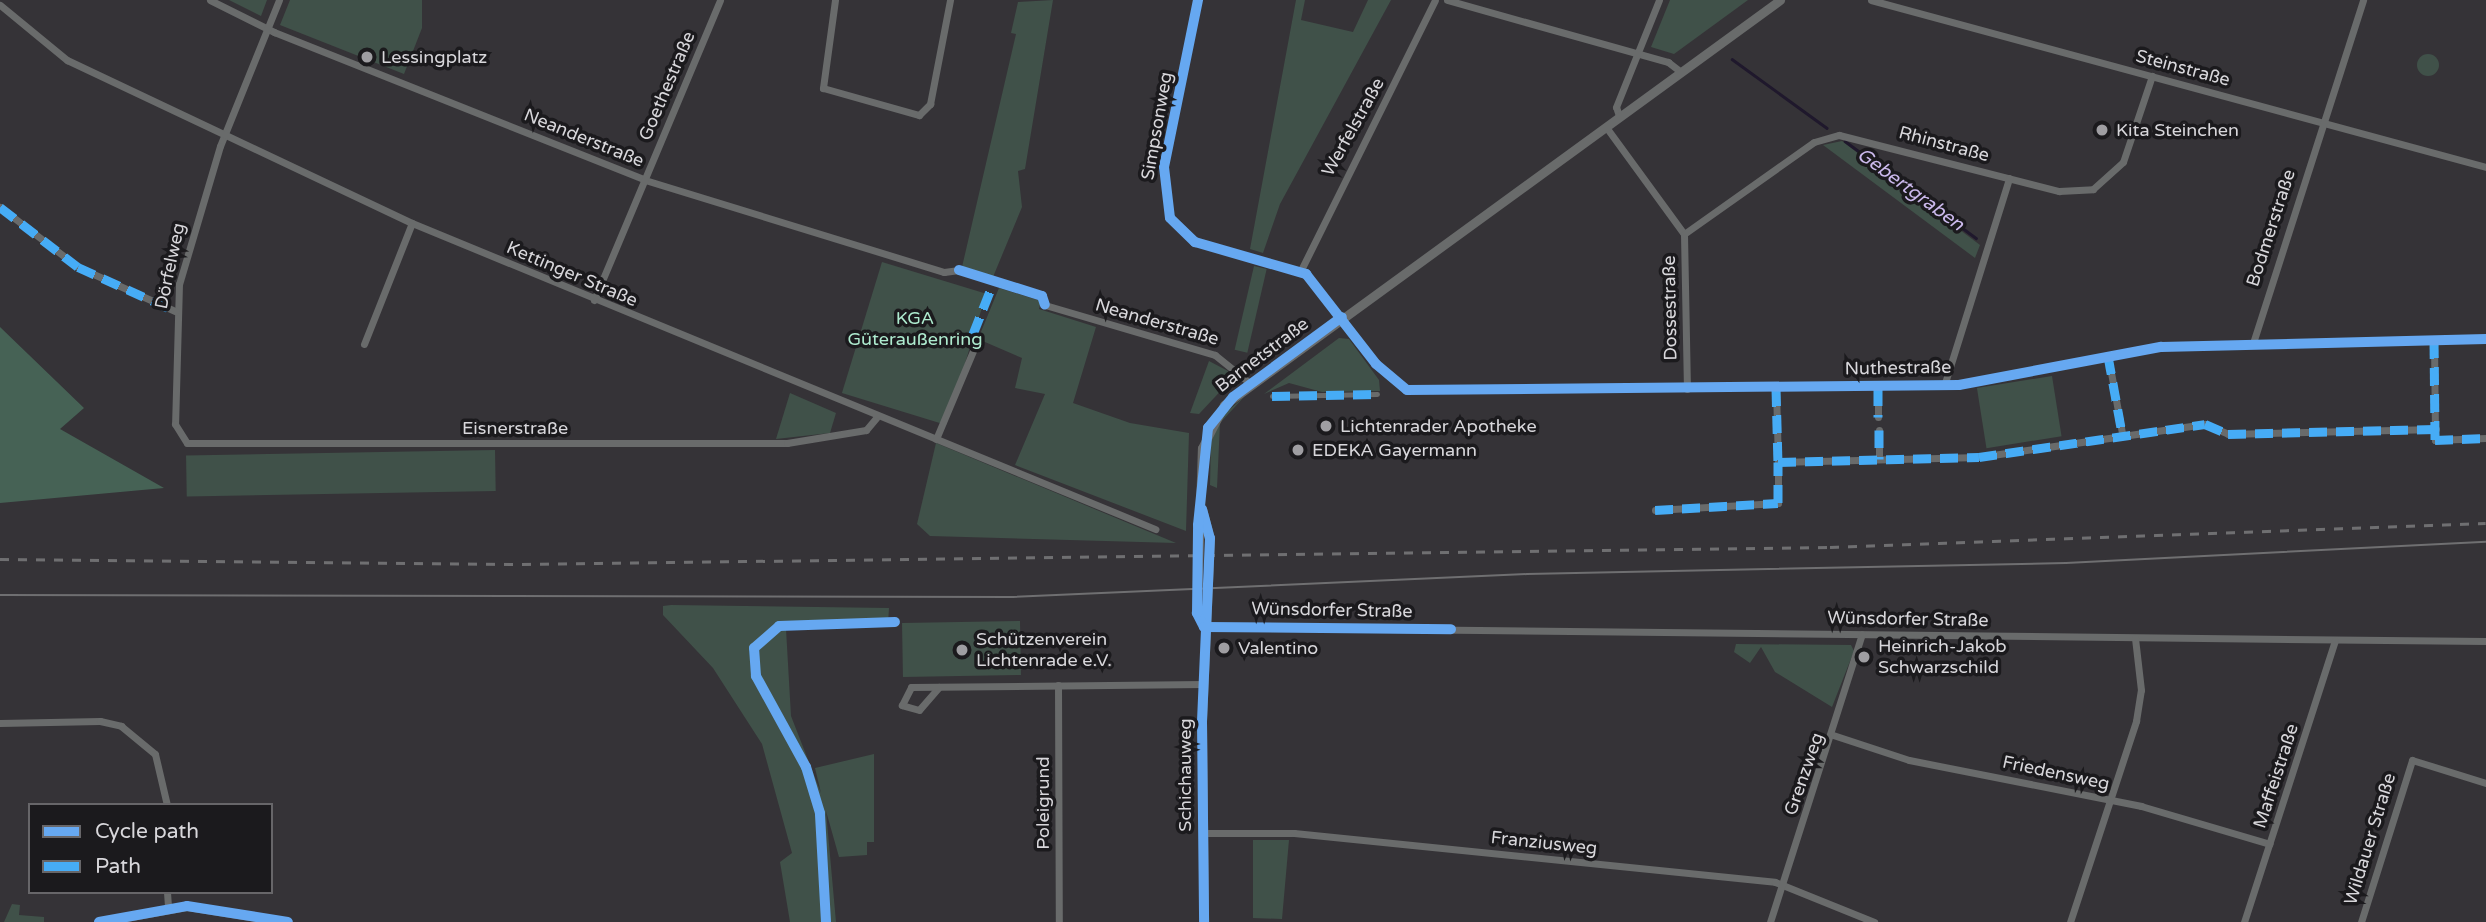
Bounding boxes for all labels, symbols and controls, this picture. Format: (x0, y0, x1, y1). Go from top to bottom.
street label: Goethestraße (634, 28, 700, 144)
street label: Steinstraße (2134, 45, 2232, 91)
place label: Lessingplatz (381, 46, 487, 68)
marker: Lessingplatz (359, 49, 375, 65)
street label: Simpsonweg (1137, 70, 1177, 182)
street label: Werfelstraße (1317, 74, 1389, 180)
street label: Neanderstraße (521, 104, 647, 172)
place label: Kita Steinchen (2116, 119, 2239, 141)
street label: Rhinstraße (1896, 122, 1992, 166)
marker: Kita Steinchen (2094, 122, 2110, 138)
water label: Gebertgraben (1852, 144, 1968, 236)
street label: Bodmerstraße (2242, 167, 2300, 289)
street label: Dörfelweg (150, 221, 190, 311)
street label: Kettinger Straße (503, 237, 641, 311)
street label: Dossestraße (1658, 255, 1682, 361)
street label: Neanderstraße (1093, 294, 1221, 350)
park label: KGA Güteraußenring (847, 308, 983, 350)
street label: Barnetstraße (1211, 313, 1313, 397)
street label: Nuthestraße (1844, 356, 1952, 380)
place label: Lichtenrader Apotheke (1340, 415, 1537, 437)
street label: Eisnerstraße (462, 417, 568, 439)
marker: Lichtenrader Apotheke (1318, 418, 1334, 434)
place label: EDEKA Gayermann (1312, 439, 1477, 461)
marker: EDEKA Gayermann (1290, 442, 1306, 458)
street label: Wünsdorfer Straße (1251, 598, 1413, 622)
street label: Wünsdorfer Straße (1827, 607, 1989, 631)
place label: Schützenverein Lichtenrade e.V. (976, 629, 1112, 672)
place label: Heinrich-Jakob Schwarzschild (1878, 636, 2007, 678)
place label: Valentino (1238, 637, 1318, 659)
marker: Valentino (1216, 640, 1232, 656)
marker: Schützenverein Lichtenrade e.V. (954, 642, 970, 658)
marker: Heinrich-Jakob Schwarzschild (1856, 649, 1872, 665)
street label: Schichauweg (1174, 718, 1196, 832)
street label: Maffeistraße (2249, 721, 2303, 831)
street label: Grenzweg (1780, 730, 1828, 818)
street label: Friedensweg (2001, 751, 2111, 795)
street label: Poleigrund (1032, 756, 1054, 850)
street label: Wildauer Straße (2340, 770, 2400, 908)
legend (28, 803, 273, 894)
text: Cycle path (95, 819, 199, 844)
street label: Franziusweg (1490, 827, 1598, 859)
text: Path (95, 854, 141, 879)

